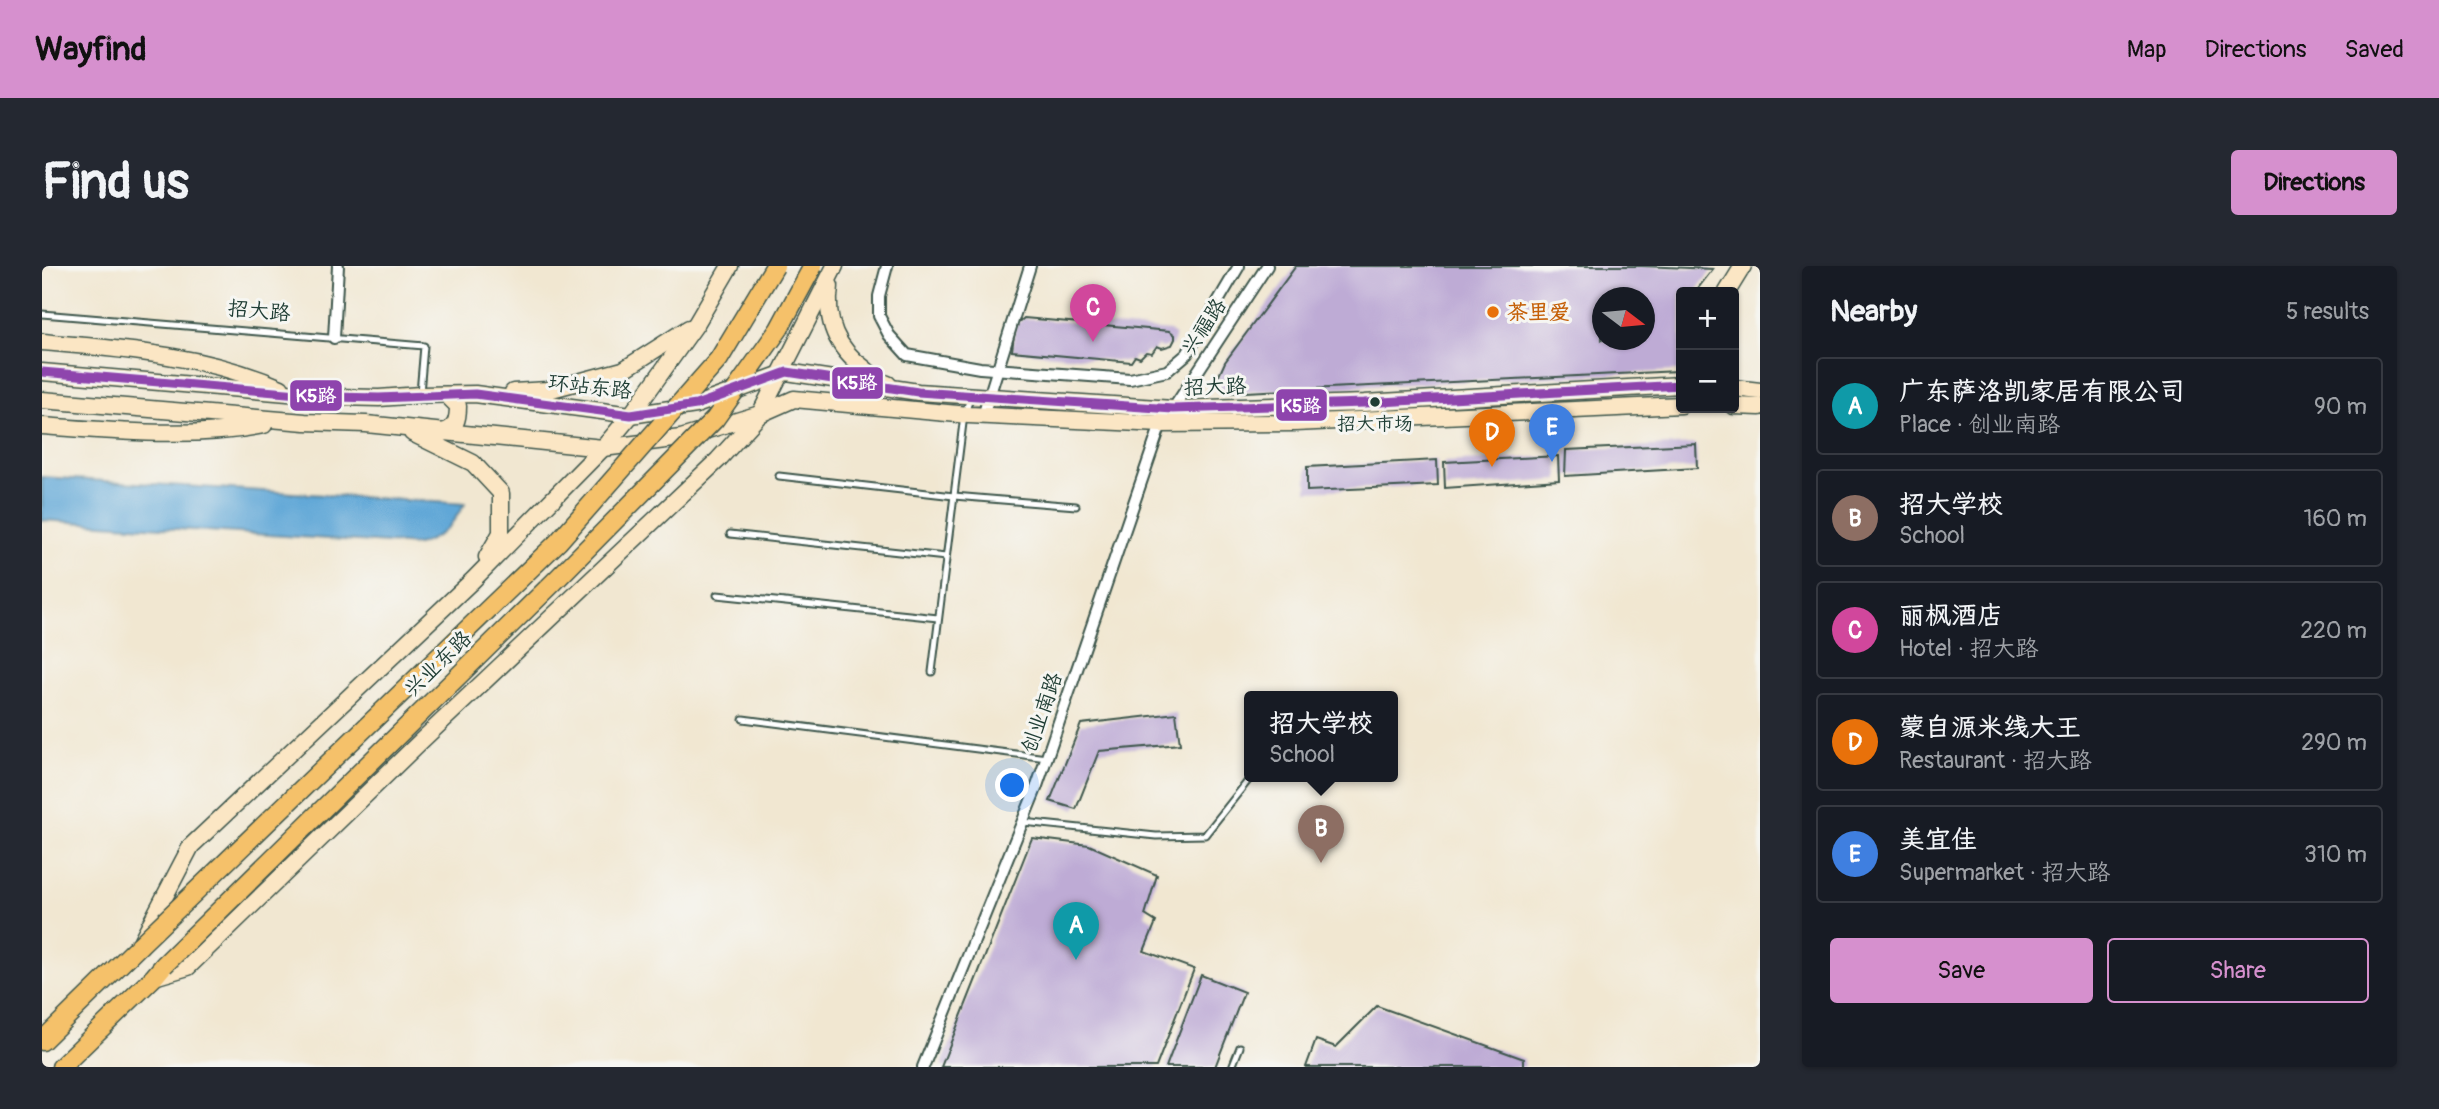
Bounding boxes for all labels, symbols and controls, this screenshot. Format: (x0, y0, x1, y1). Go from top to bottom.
text: Wayfind (35, 29, 147, 70)
text: Map (2127, 35, 2167, 64)
text: Directions (2205, 35, 2306, 64)
text: Saved (2344, 35, 2404, 64)
button: Directions (2231, 150, 2397, 215)
text: Find us (42, 152, 189, 213)
pin: C (1070, 284, 1116, 342)
north arrow (1592, 287, 1655, 350)
map controls (1676, 287, 1739, 413)
button: + (1676, 287, 1739, 350)
street label: 兴福路 (1176, 293, 1232, 361)
text: Nearby (1830, 293, 1917, 330)
street label: 招大路 (226, 295, 292, 327)
text: 5 results (2286, 297, 2369, 326)
place label: 茶里爱 (1507, 299, 1570, 326)
marker: 茶里爱 (1485, 304, 1501, 320)
button: − (1676, 350, 1739, 413)
line badge: K5路 (831, 366, 884, 400)
street label: 环站东路 (547, 369, 633, 405)
text: K5路 (837, 371, 877, 395)
street label: 招大路 (1183, 372, 1247, 402)
text: 广东萨洛凯家居有限公司 (1899, 376, 2185, 408)
line badge: K5路 (289, 379, 343, 412)
text: K5路 (296, 384, 336, 408)
line badge: K5路 (1275, 388, 1328, 422)
text: A (1848, 392, 1862, 421)
text: 90 m (2314, 392, 2367, 421)
text: K5路 (1281, 394, 1321, 418)
marker: 招大市场 (1368, 395, 1382, 409)
pin: E (1529, 404, 1575, 462)
pin: D (1469, 409, 1515, 467)
text: Place · 创业南路 (1899, 410, 2060, 439)
place label: 招大市场 (1337, 412, 1413, 436)
text: 招大学校 (1899, 489, 2003, 521)
text: B (1848, 504, 1862, 533)
text: 160 m (2303, 504, 2367, 533)
text: School (1899, 521, 1965, 550)
text: 丽枫酒店 (1899, 600, 2003, 632)
text: C (1848, 616, 1862, 645)
text: 220 m (2300, 616, 2367, 645)
street label: 兴业东路 (398, 625, 478, 703)
text: Hotel · 招大路 (1899, 634, 2038, 663)
street label: 创业南路 (1016, 669, 1068, 757)
popup (1244, 691, 1398, 782)
text: 招大学校 (1269, 708, 1373, 740)
text: 蒙自源米线大王 (1899, 712, 2081, 744)
text: D (1848, 728, 1862, 757)
text: 290 m (2301, 728, 2367, 757)
text: School (1269, 740, 1335, 769)
text: Restaurant · 招大路 (1899, 746, 2092, 775)
your location (995, 768, 1029, 802)
pin: B (1298, 805, 1344, 863)
text: 美宜佳 (1899, 824, 1977, 856)
text: E (1849, 840, 1861, 869)
text: 310 m (2304, 840, 2367, 869)
text: Supermarket · 招大路 (1899, 858, 2110, 887)
pin: A (1053, 902, 1099, 960)
button: Save (1830, 938, 2093, 1003)
button: Share (2107, 938, 2369, 1003)

